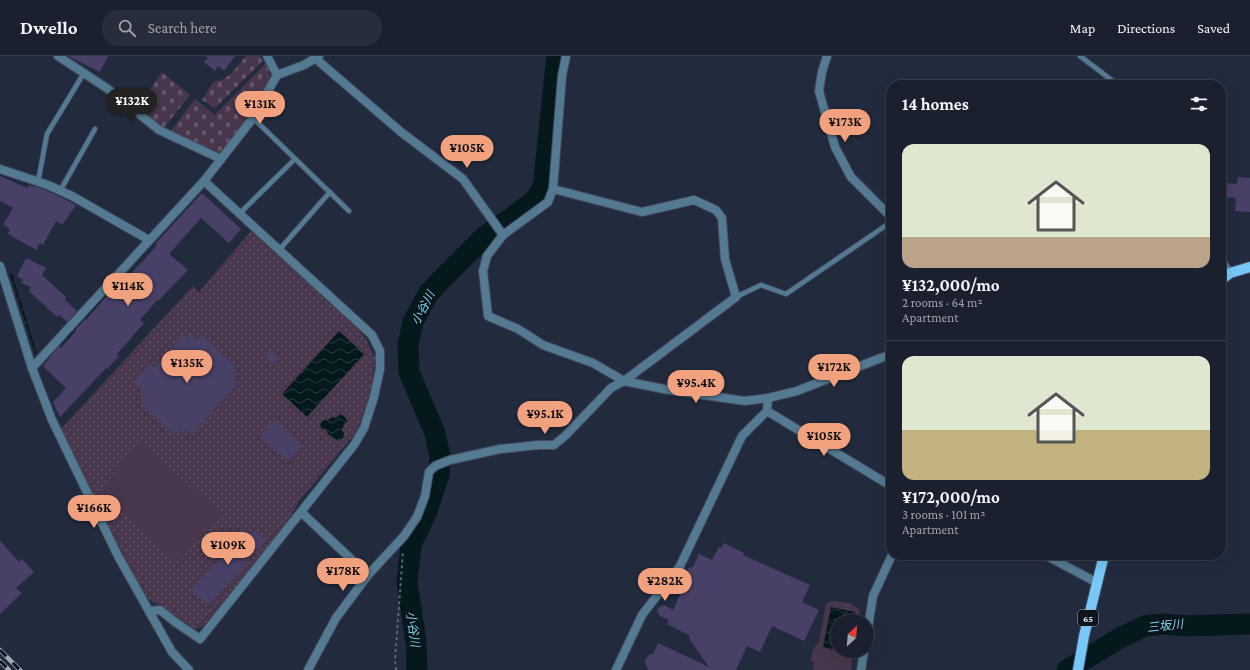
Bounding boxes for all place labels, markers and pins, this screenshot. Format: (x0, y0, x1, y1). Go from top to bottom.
pin: ¥132K (104, 88, 160, 122)
pin: ¥131K (232, 91, 288, 125)
pin: ¥173K (817, 109, 873, 143)
pin: ¥105K (439, 135, 495, 169)
pin: ¥114K (100, 273, 156, 307)
pin: ¥135K (159, 350, 215, 384)
pin: ¥172K (806, 354, 862, 388)
pin: ¥95.4K (663, 370, 729, 404)
pin: ¥95.1K (512, 401, 578, 435)
pin: ¥105K (796, 423, 852, 457)
pin: ¥166K (66, 495, 122, 529)
pin: ¥109K (200, 532, 256, 566)
pin: ¥178K (315, 558, 371, 592)
pin: ¥282K (637, 568, 693, 602)

